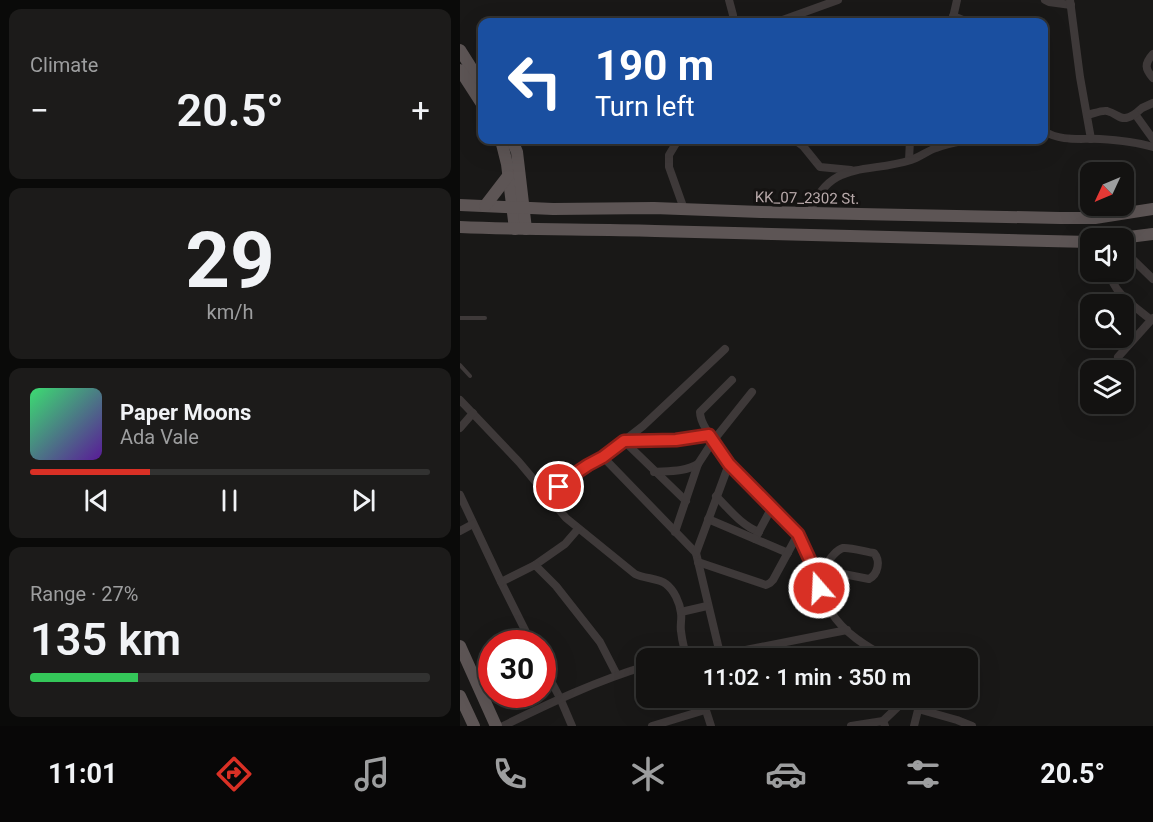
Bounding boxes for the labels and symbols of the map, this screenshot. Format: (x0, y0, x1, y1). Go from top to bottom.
north arrow (1080, 162, 1134, 216)
street label: KK_07_2302 St. (755, 188, 859, 208)
pin (533, 461, 584, 512)
position arrow (787, 556, 851, 620)
speed limit sign: 30 (478, 630, 556, 708)

